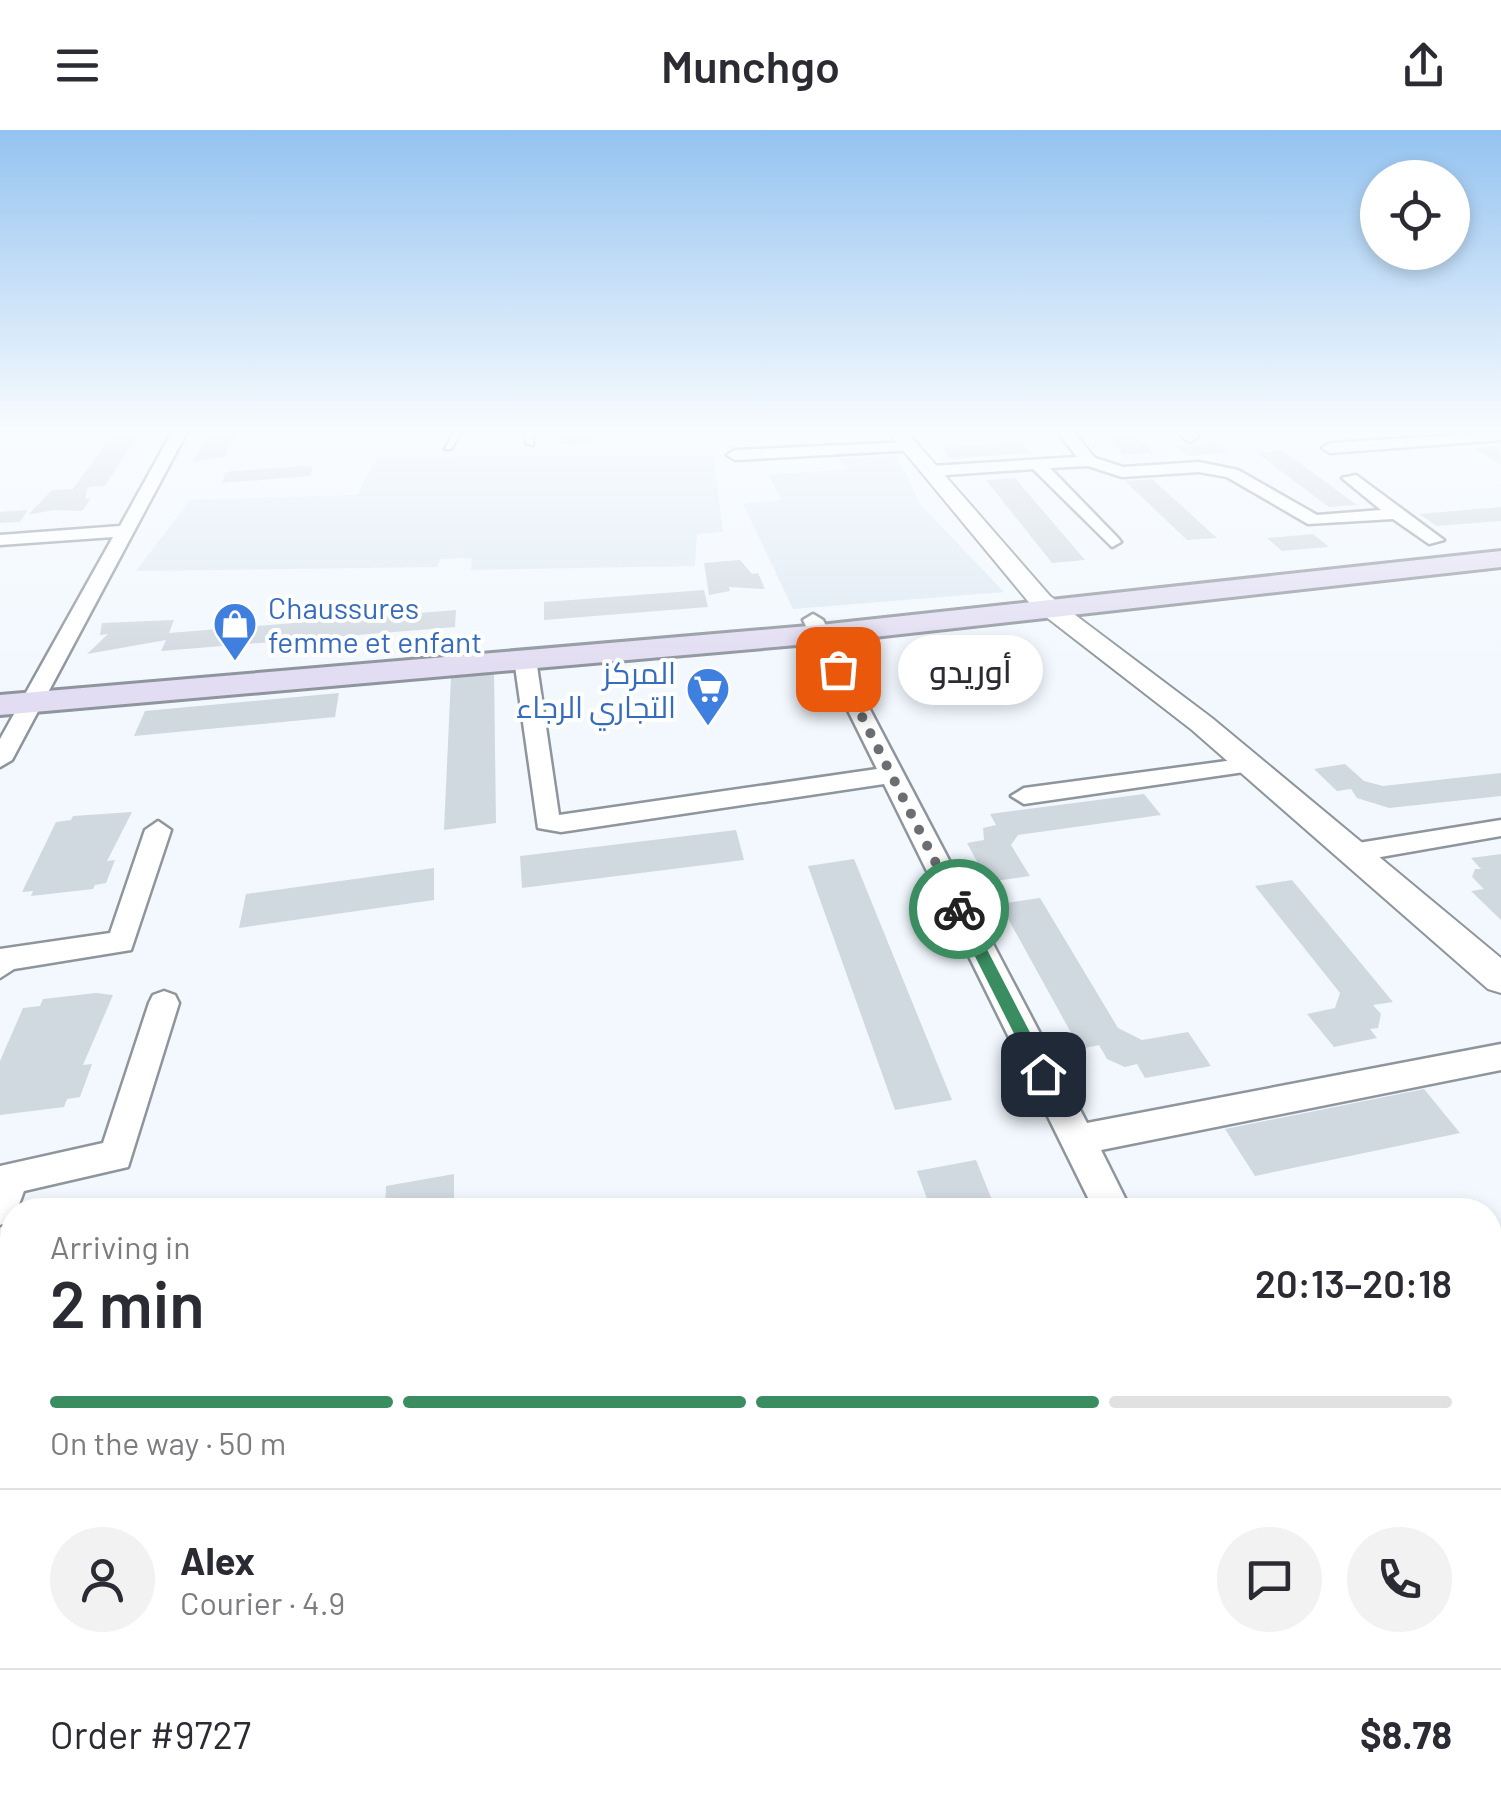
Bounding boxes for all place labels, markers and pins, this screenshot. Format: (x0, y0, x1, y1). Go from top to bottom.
place label: Chaussures femme et enfant (268, 589, 482, 659)
shop icon: Chaussures femme et enfant (212, 601, 258, 662)
pin (796, 627, 881, 712)
callout: أوريدو (898, 634, 1043, 704)
place label: المركز التجاري الرجاء (516, 654, 676, 731)
supermarket icon: المركز التجاري الرجاء (685, 666, 731, 727)
pin (1001, 1032, 1086, 1117)

